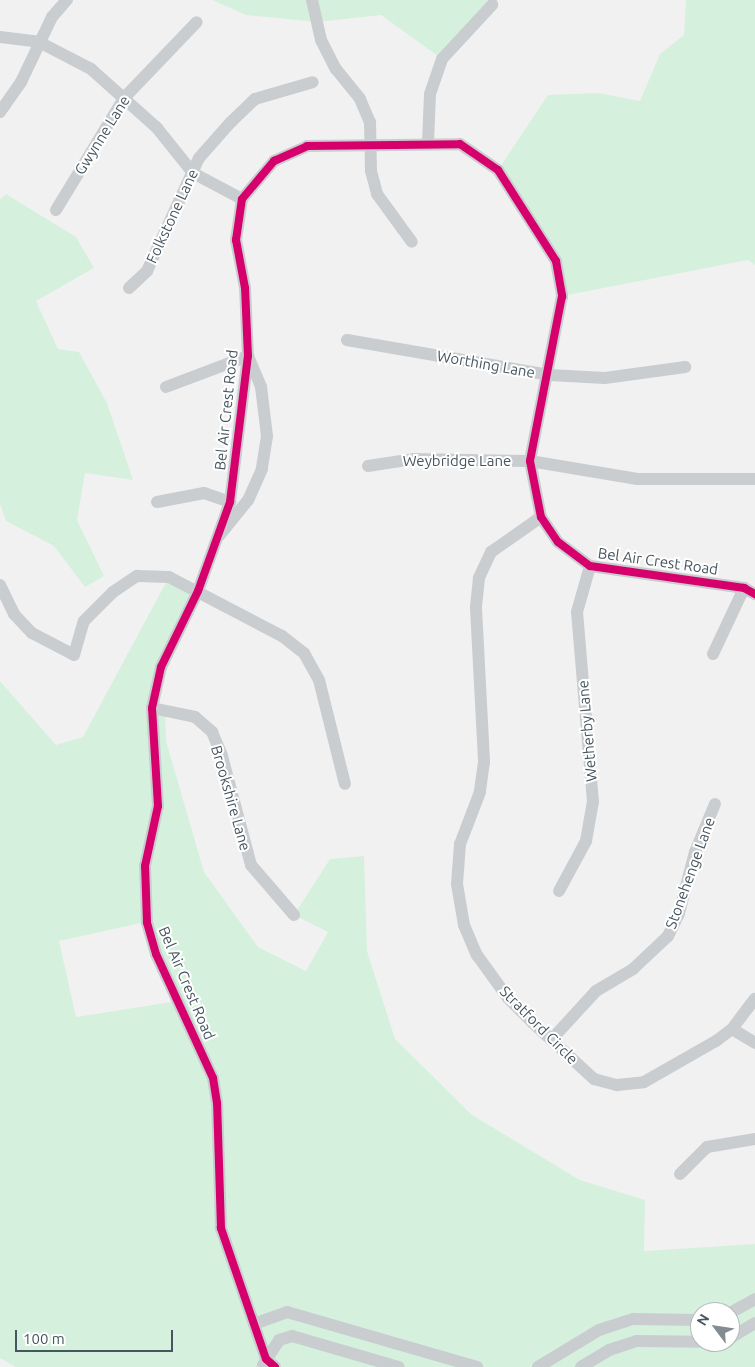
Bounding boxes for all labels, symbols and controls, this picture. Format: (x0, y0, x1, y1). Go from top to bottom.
street label: Gwynne Lane (70, 92, 134, 178)
street label: Folkstone Lane (142, 166, 202, 266)
street label: Worthing Lane (436, 347, 536, 381)
street label: Bel Air Crest Road (211, 349, 241, 471)
street label: Weybridge Lane (403, 452, 511, 470)
street label: Bel Air Crest Road (597, 544, 719, 578)
street label: Wetherby Lane (574, 679, 600, 783)
street label: Brookshire Lane (207, 743, 255, 853)
street label: Stonehenge Lane (661, 815, 719, 931)
street label: Bel Air Crest Road (155, 924, 219, 1042)
street label: Stratford Circle (496, 982, 582, 1068)
north arrow (690, 1302, 740, 1352)
text: N (693, 1311, 713, 1328)
scale bar (18, 1320, 175, 1352)
text: 100 m (23, 1330, 65, 1347)

